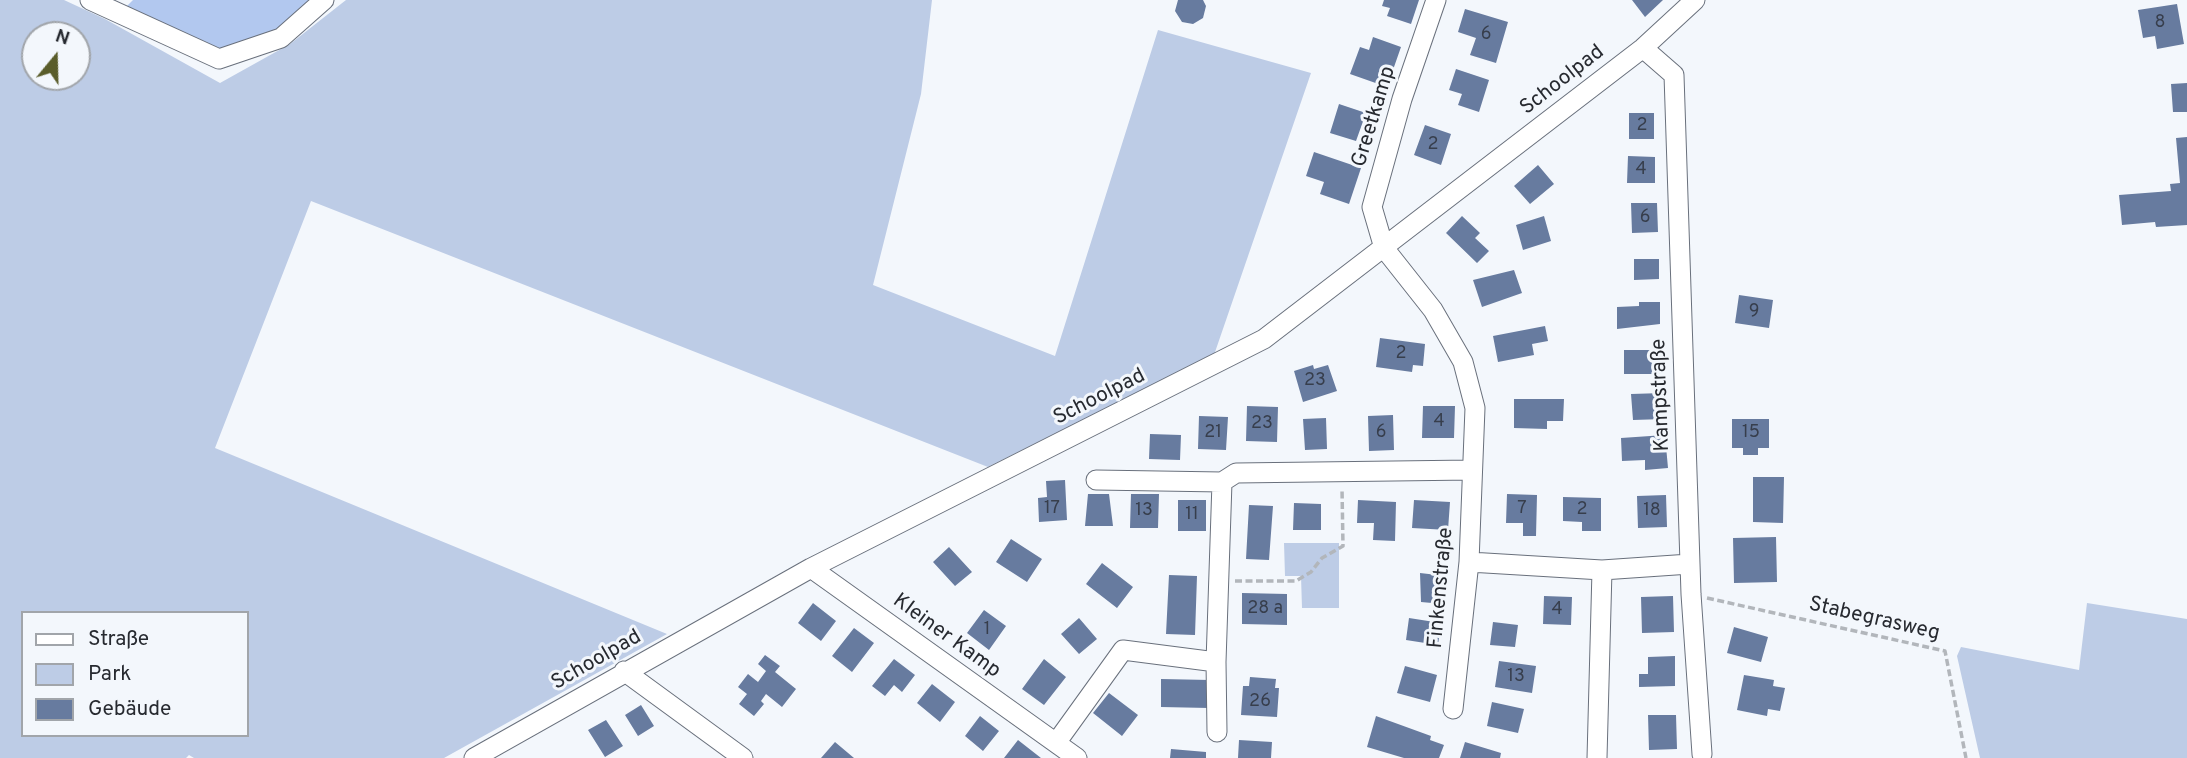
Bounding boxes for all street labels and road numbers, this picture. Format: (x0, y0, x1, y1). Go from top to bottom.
street label: Schoolpad (1516, 40, 1610, 122)
street label: Greetkamp (1348, 63, 1402, 171)
street label: Kampstraße (1647, 338, 1677, 452)
street label: Schoolpad (1050, 364, 1150, 432)
street label: Finkenstraße (1424, 527, 1460, 649)
street label: Kleiner Kamp (887, 589, 1005, 685)
street label: Stabegrasweg (1806, 593, 1942, 647)
street label: Schoolpad (548, 625, 646, 697)

